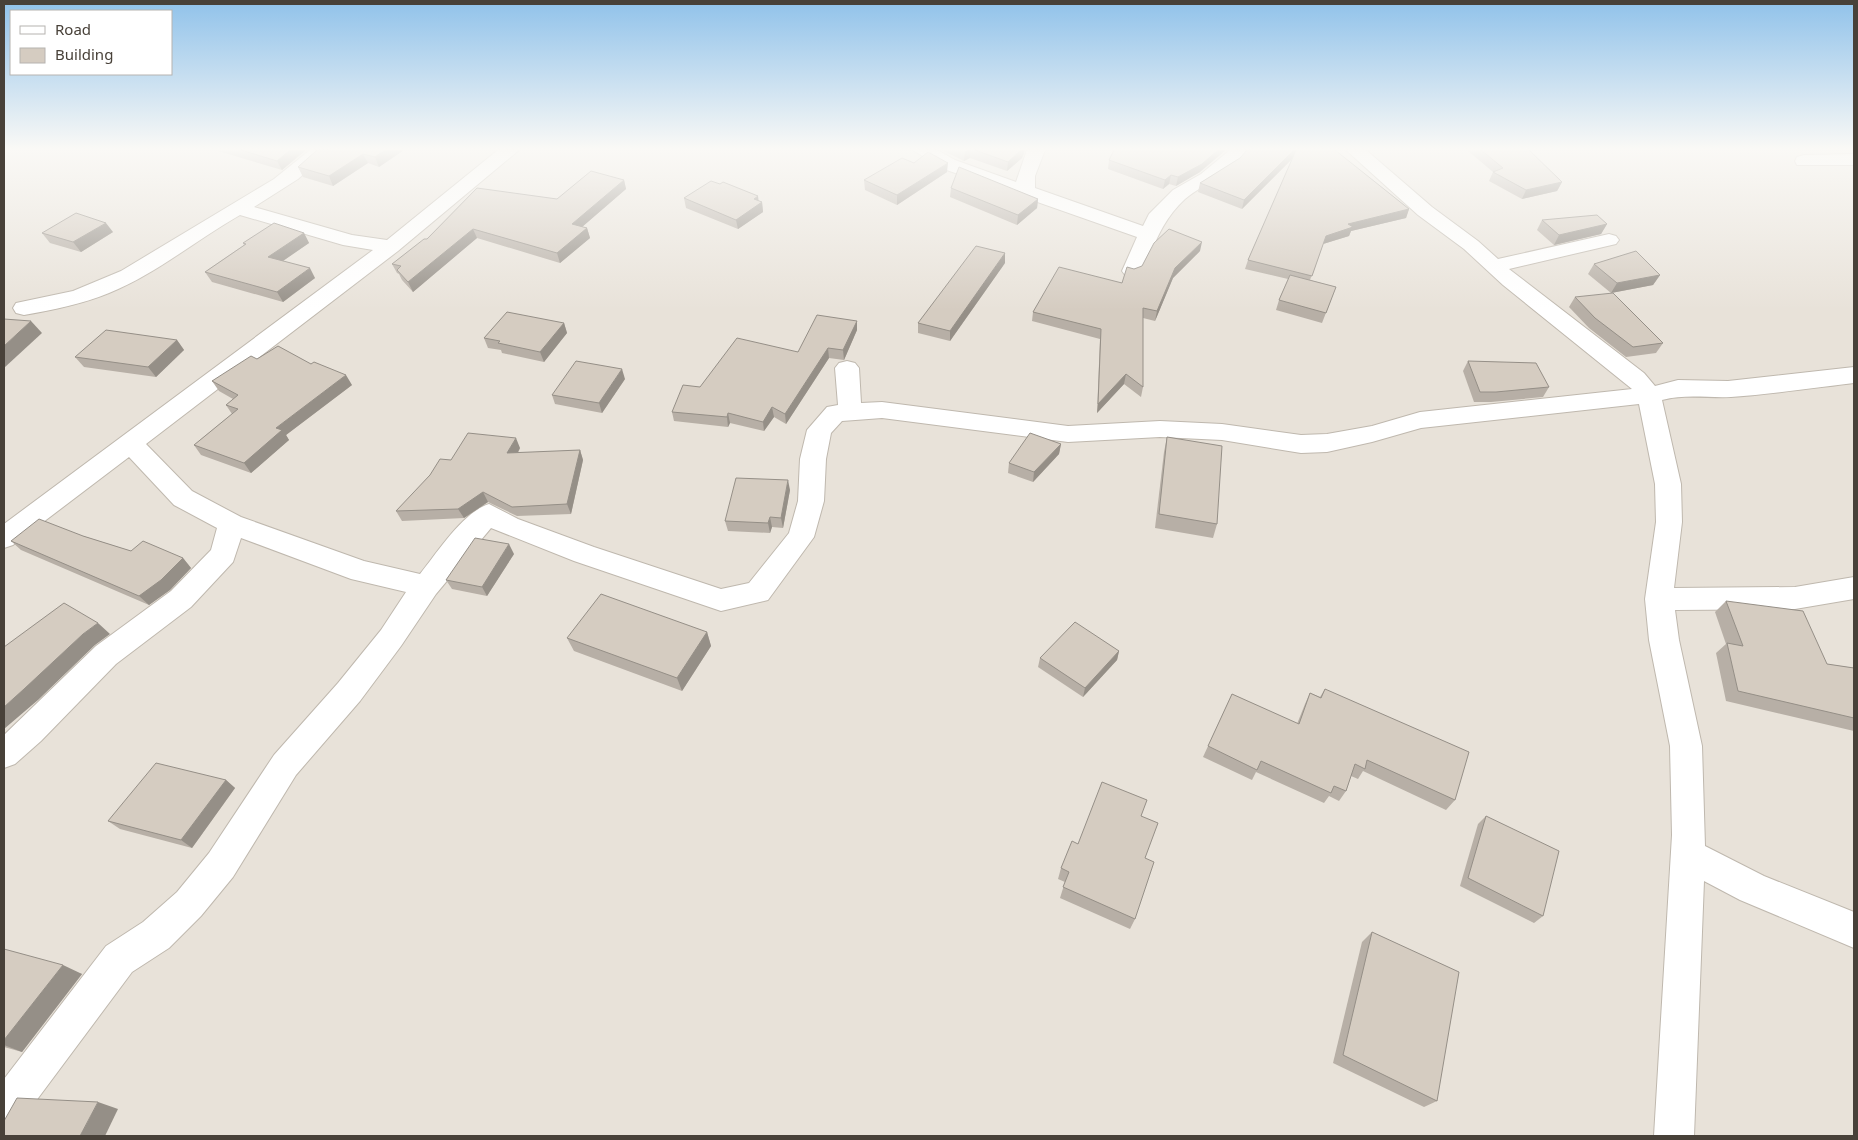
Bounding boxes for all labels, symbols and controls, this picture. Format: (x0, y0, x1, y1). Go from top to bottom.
legend (10, 10, 172, 75)
text: Road (55, 19, 91, 39)
text: Building (55, 44, 113, 64)

